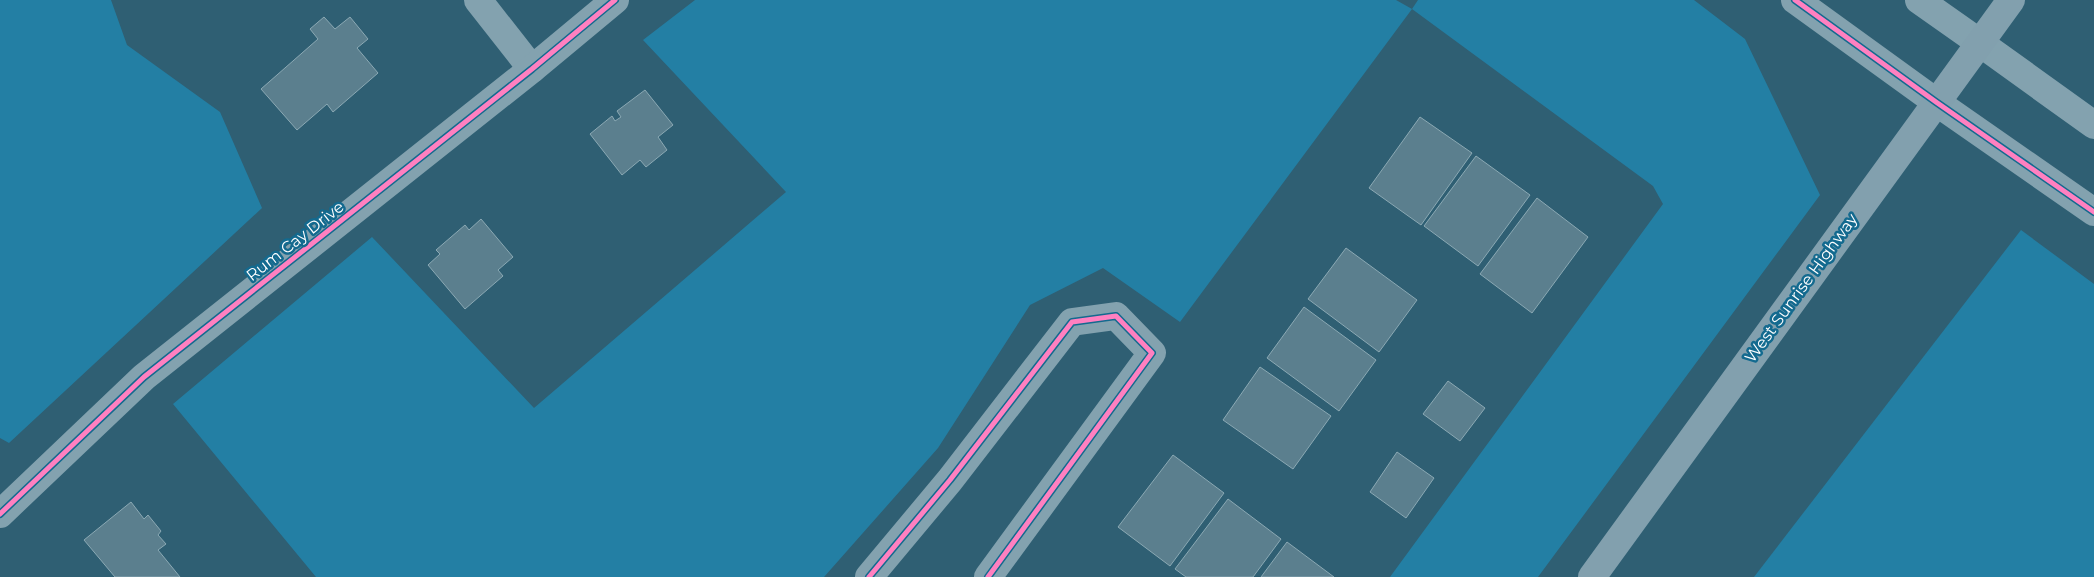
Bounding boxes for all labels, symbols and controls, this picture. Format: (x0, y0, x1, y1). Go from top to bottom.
street label: Rum Cay Drive (242, 197, 348, 285)
street label: West Sunrise Highway (1741, 210, 1862, 366)

